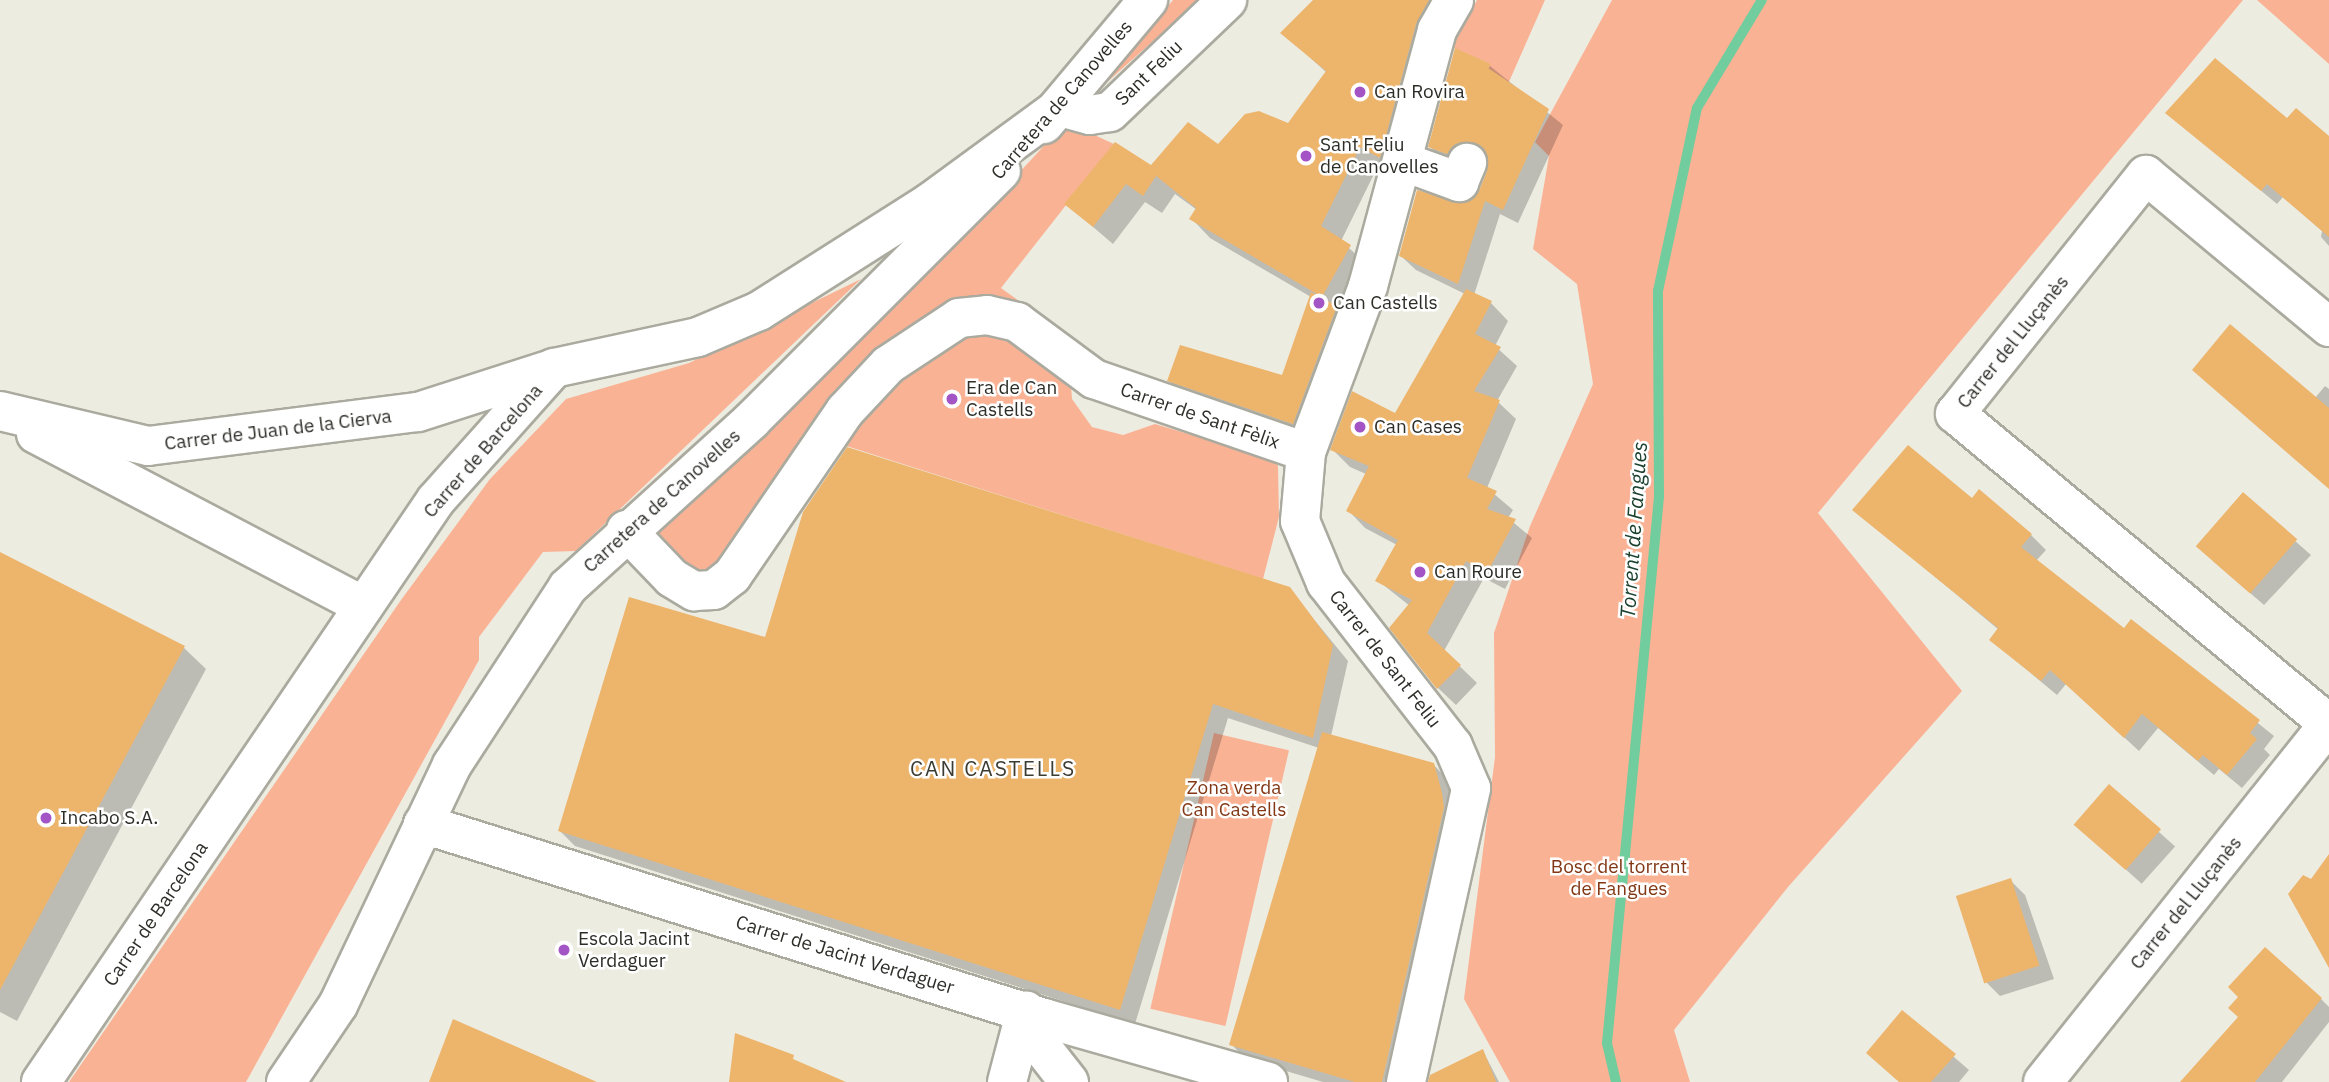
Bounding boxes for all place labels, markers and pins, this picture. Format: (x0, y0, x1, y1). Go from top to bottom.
place label: Can Rovira (1374, 81, 1465, 103)
marker: Can Rovira (1352, 84, 1368, 100)
place label: Sant Feliu de Canovelles (1320, 134, 1439, 178)
marker: Sant Feliu de Canovelles (1298, 148, 1314, 164)
place label: Can Castells (1333, 292, 1438, 314)
marker: Can Castells (1311, 295, 1327, 311)
place label: Era de Can Castells (966, 377, 1057, 421)
marker: Era de Can Castells (944, 391, 960, 407)
place label: Can Cases (1374, 416, 1462, 438)
marker: Can Cases (1352, 419, 1368, 435)
place label: Can Roure (1434, 561, 1522, 583)
marker: Can Roure (1412, 564, 1428, 580)
place label: Incabo S.A. (60, 807, 158, 829)
marker: Incabo S.A. (38, 810, 54, 826)
place label: Escola Jacint Verdaguer (578, 928, 690, 972)
marker: Escola Jacint Verdaguer (556, 942, 572, 958)

